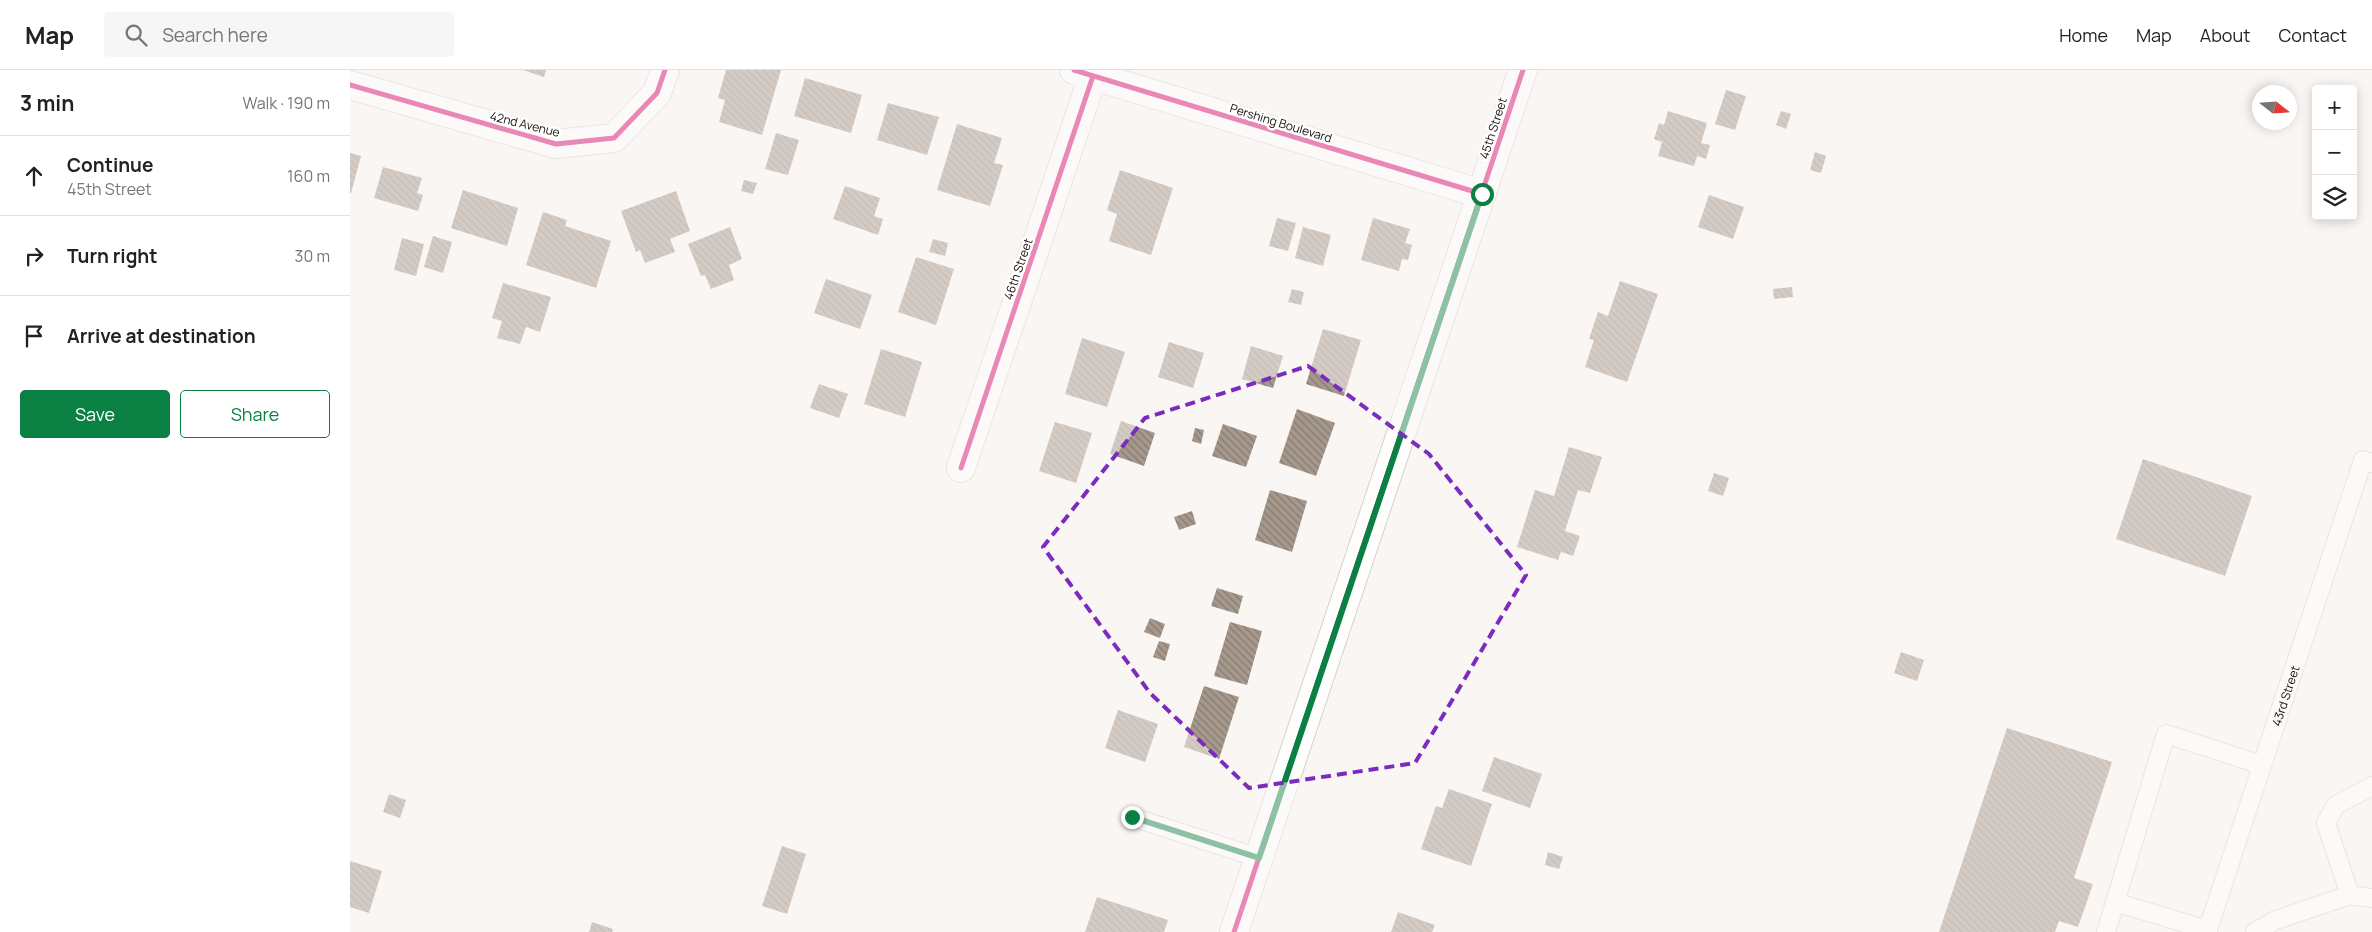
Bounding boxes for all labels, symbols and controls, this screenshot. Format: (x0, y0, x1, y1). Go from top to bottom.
search box (104, 12, 454, 57)
text: Map (25, 18, 74, 51)
icon: search (122, 21, 150, 49)
text: Search here (162, 22, 268, 48)
text: Home (2059, 23, 2108, 47)
text: Map (2136, 23, 2172, 47)
text: About (2200, 23, 2250, 47)
text: Contact (2278, 23, 2347, 47)
north arrow (2252, 85, 2297, 130)
map controls (2312, 85, 2357, 220)
button: + (2312, 85, 2357, 130)
text: 3 min (20, 89, 74, 117)
text: Walk · 190 m (242, 92, 330, 114)
street label: 45th Street (1475, 95, 1511, 161)
street label: Pershing Boulevard (1228, 99, 1334, 147)
street label: 42nd Avenue (488, 107, 562, 141)
button: − (2312, 130, 2357, 175)
text: Continue (67, 152, 153, 178)
icon: ahead (20, 162, 48, 190)
text: 160 m (287, 165, 330, 187)
button: layers (2312, 175, 2357, 220)
text: 45th Street (67, 178, 152, 200)
route start (1471, 183, 1494, 206)
street label: 46th Street (1000, 236, 1037, 302)
icon: right (20, 242, 48, 270)
text: Turn right (67, 243, 157, 269)
text: 30 m (295, 245, 330, 267)
icon: arrive (20, 322, 48, 350)
text: Arrive at destination (67, 323, 256, 349)
button: Save (20, 390, 170, 438)
button: Share (180, 390, 330, 438)
street label: 43rd Street (2267, 663, 2303, 728)
route end (1121, 806, 1144, 829)

